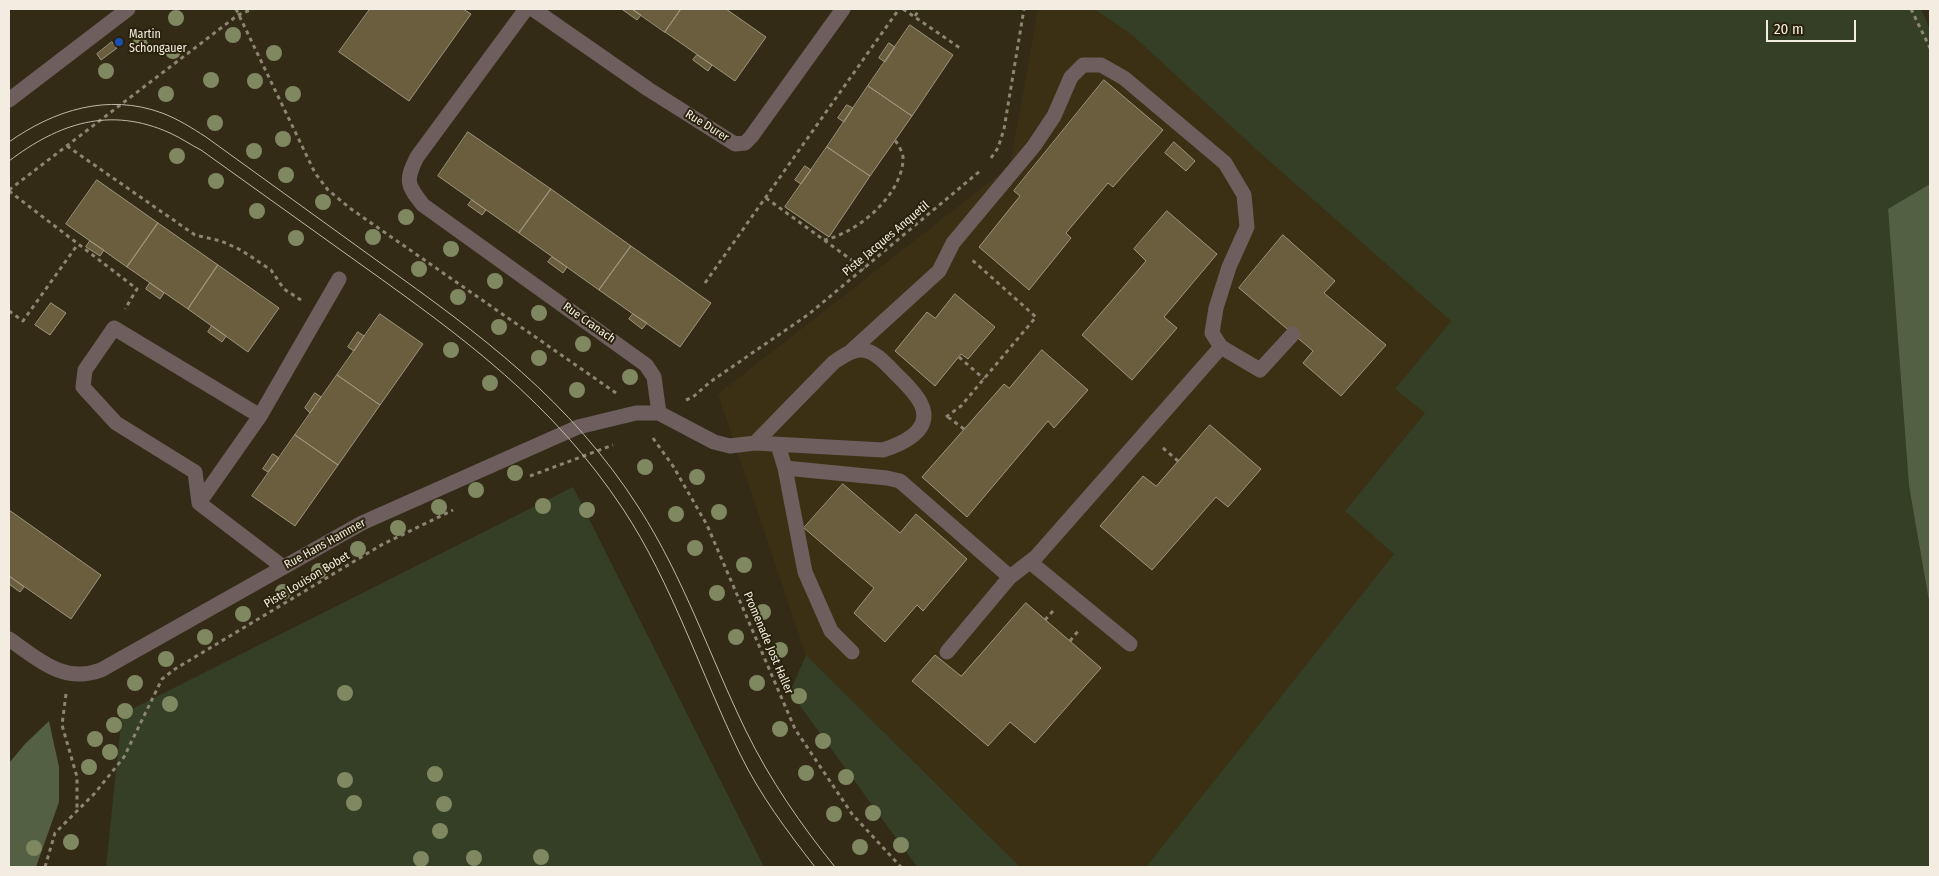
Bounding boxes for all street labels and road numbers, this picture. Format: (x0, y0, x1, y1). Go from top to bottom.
street label: Rue Durer (683, 107, 731, 145)
street label: Piste Jacques Anquetil (840, 198, 932, 280)
street label: Rue Cranach (560, 300, 618, 346)
street label: Rue Hans Hammer (282, 516, 368, 572)
street label: Piste Louison Bobet (262, 549, 352, 611)
street label: Promenade Jost Haller (740, 590, 796, 696)

